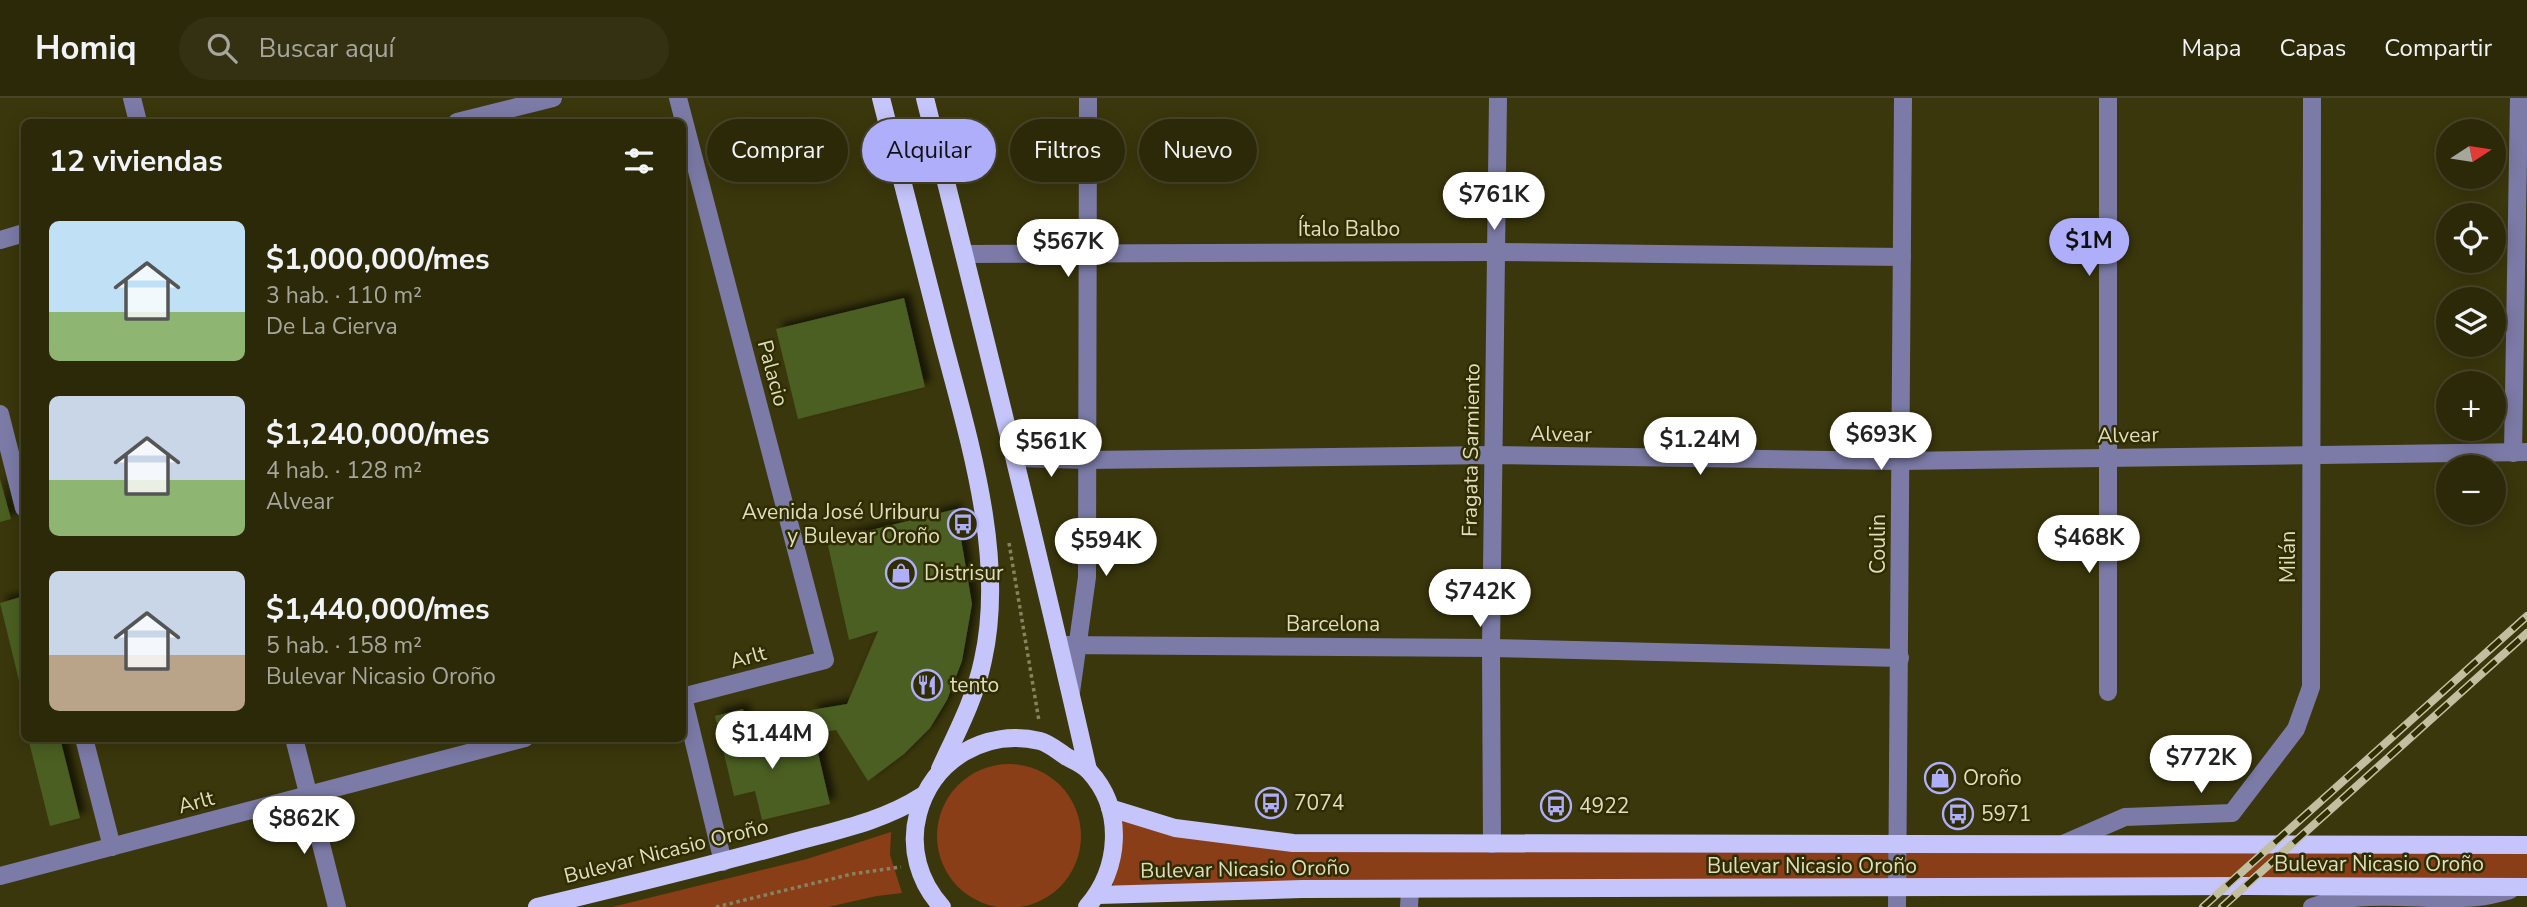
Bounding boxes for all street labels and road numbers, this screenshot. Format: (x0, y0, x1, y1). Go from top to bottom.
street label: Ítalo Balbo (1298, 215, 1400, 243)
street label: Palacio (751, 337, 795, 409)
street label: Fragata Sarmiento (1455, 363, 1487, 537)
street label: Alvear (1530, 419, 1593, 449)
street label: Alvear (2097, 420, 2160, 450)
street label: Coulin (1864, 514, 1892, 574)
street label: Milán (2274, 531, 2302, 583)
street label: Barcelona (1286, 610, 1380, 638)
street label: Arlt (727, 639, 770, 675)
street label: Arlt (175, 784, 218, 820)
street label: Bulevar Nicasio Oroño (561, 812, 771, 890)
street label: Bulevar Nicasio Oroño (2274, 850, 2484, 878)
street label: Bulevar Nicasio Oroño (1707, 852, 1917, 880)
street label: Bulevar Nicasio Oroño (1140, 853, 1350, 885)

